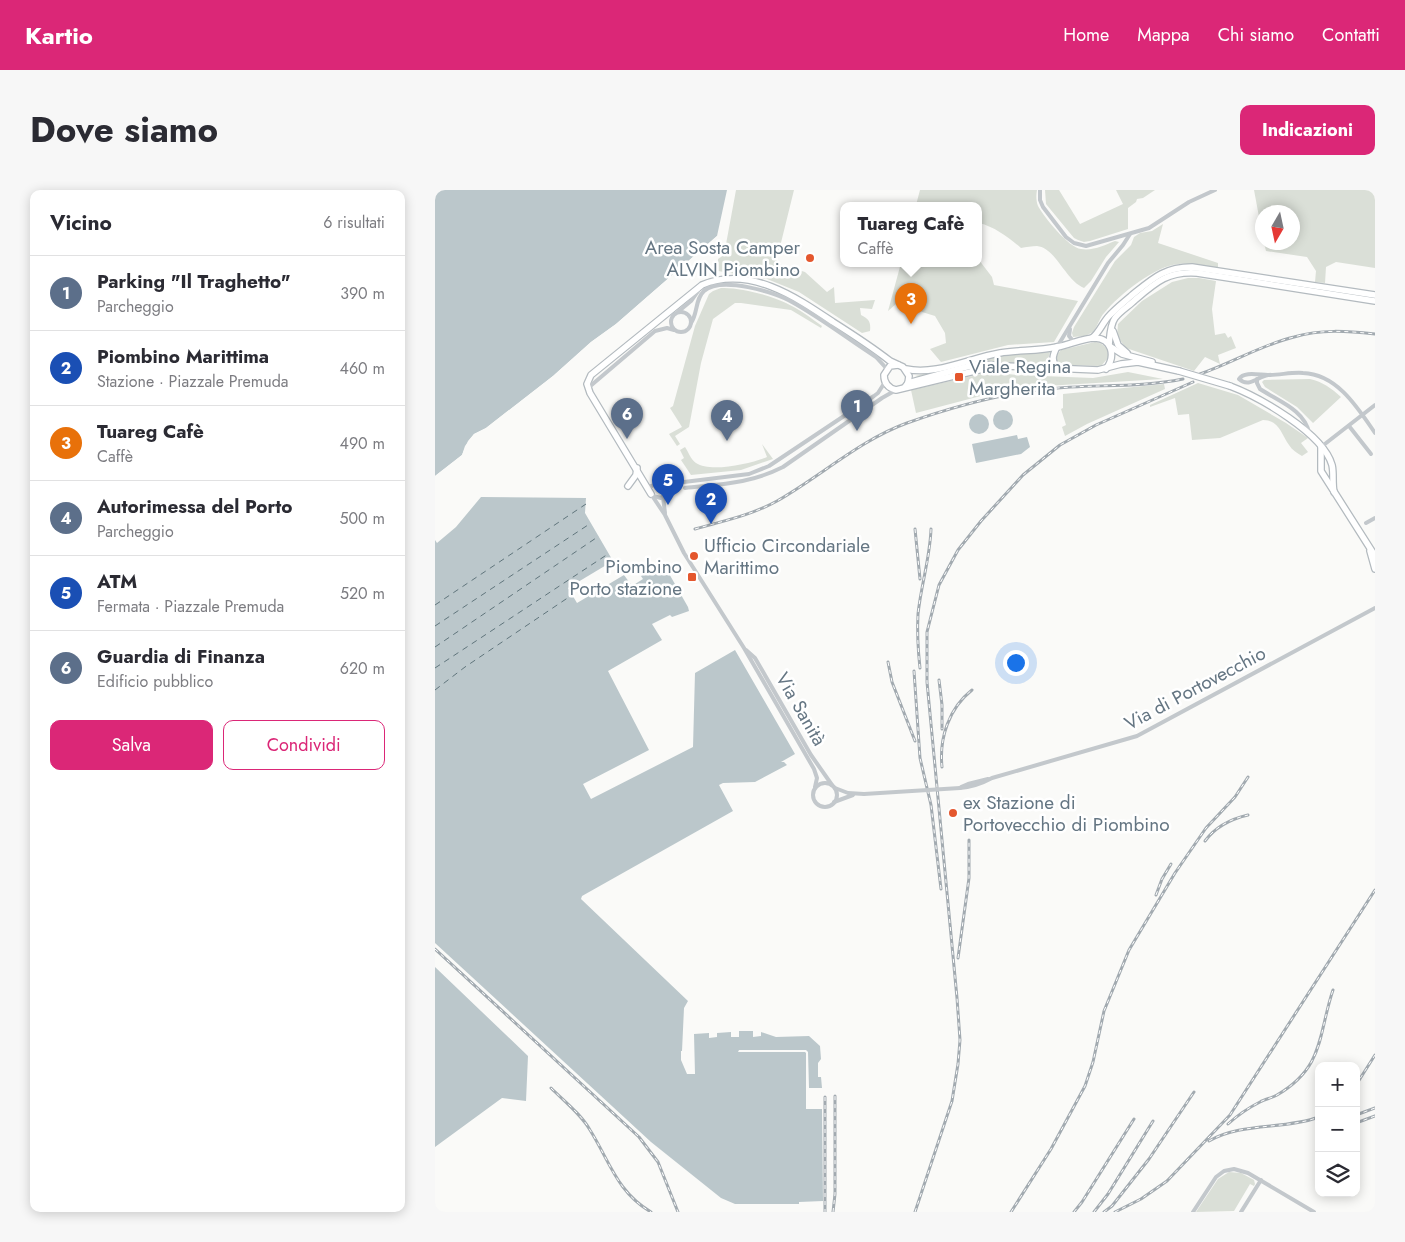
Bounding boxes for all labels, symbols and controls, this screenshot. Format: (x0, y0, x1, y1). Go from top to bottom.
text: Kartio (25, 18, 93, 53)
text: Home (1063, 22, 1109, 48)
text: Mappa (1137, 22, 1190, 48)
text: Chi siamo (1218, 22, 1294, 48)
text: Contatti (1322, 22, 1380, 48)
text: Dove siamo (30, 105, 218, 155)
button: Indicazioni (1240, 105, 1375, 155)
popup (840, 202, 982, 267)
north arrow (1255, 205, 1300, 250)
text: Vicino (50, 208, 112, 238)
text: Tuareg Cafè (858, 210, 965, 237)
text: 6 risultati (323, 211, 385, 234)
place label: Area Sosta Camper ALVIN Piombino (645, 234, 800, 283)
text: Caffè (858, 237, 894, 260)
marker: Area Sosta Camper ALVIN Piombino (804, 252, 816, 264)
text: Parking "Il Traghetto" (97, 268, 291, 295)
text: 1 (62, 282, 70, 305)
text: 390 m (340, 282, 385, 305)
pin: 3 (895, 283, 927, 324)
text: Parcheggio (97, 295, 174, 318)
text: Piombino Marittima (97, 343, 269, 370)
place label: Viale Regina Margherita (969, 353, 1071, 402)
text: 2 (61, 357, 71, 380)
text: 460 m (340, 357, 385, 380)
text: Stazione · Piazzale Premuda (97, 370, 288, 393)
marker: Viale Regina Margherita (953, 371, 965, 383)
pin: 1 (841, 390, 873, 431)
pin: 6 (611, 398, 643, 439)
pin: 4 (711, 400, 743, 441)
text: Tuareg Cafè (97, 418, 204, 445)
text: 3 (61, 432, 71, 455)
text: 490 m (340, 432, 385, 455)
text: Caffè (97, 445, 133, 468)
pin: 5 (652, 464, 684, 505)
pin: 2 (695, 483, 727, 524)
text: Autorimessa del Porto (97, 493, 293, 520)
text: 4 (60, 507, 72, 530)
text: 500 m (339, 507, 385, 530)
text: Parcheggio (97, 520, 174, 543)
place label: Ufficio Circondariale Marittimo (704, 532, 870, 581)
marker: Ufficio Circondariale Marittimo (688, 550, 700, 562)
place label: Piombino Porto stazione (569, 553, 682, 602)
text: ATM (97, 568, 137, 595)
marker: Piombino Porto stazione (686, 571, 698, 583)
text: 5 (61, 582, 71, 605)
text: 520 m (340, 582, 385, 605)
text: Fermata · Piazzale Premuda (97, 595, 284, 618)
street label: Via di Portovecchio (1120, 639, 1270, 737)
text: Guardia di Finanza (97, 643, 265, 670)
your location (1003, 650, 1029, 676)
text: 6 (61, 657, 71, 680)
text: 620 m (340, 657, 385, 680)
street label: Via Sanità (769, 667, 833, 751)
text: Edificio pubblico (97, 670, 213, 693)
button: Salva (50, 720, 213, 770)
button: Condividi (223, 720, 385, 770)
place label: ex Stazione di Portovecchio di Piombino (963, 789, 1170, 838)
marker: ex Stazione di Portovecchio di Piombino (947, 807, 959, 819)
map controls (1315, 1062, 1360, 1197)
button: + (1315, 1062, 1360, 1107)
button: − (1315, 1107, 1360, 1152)
button: layers (1315, 1152, 1360, 1197)

